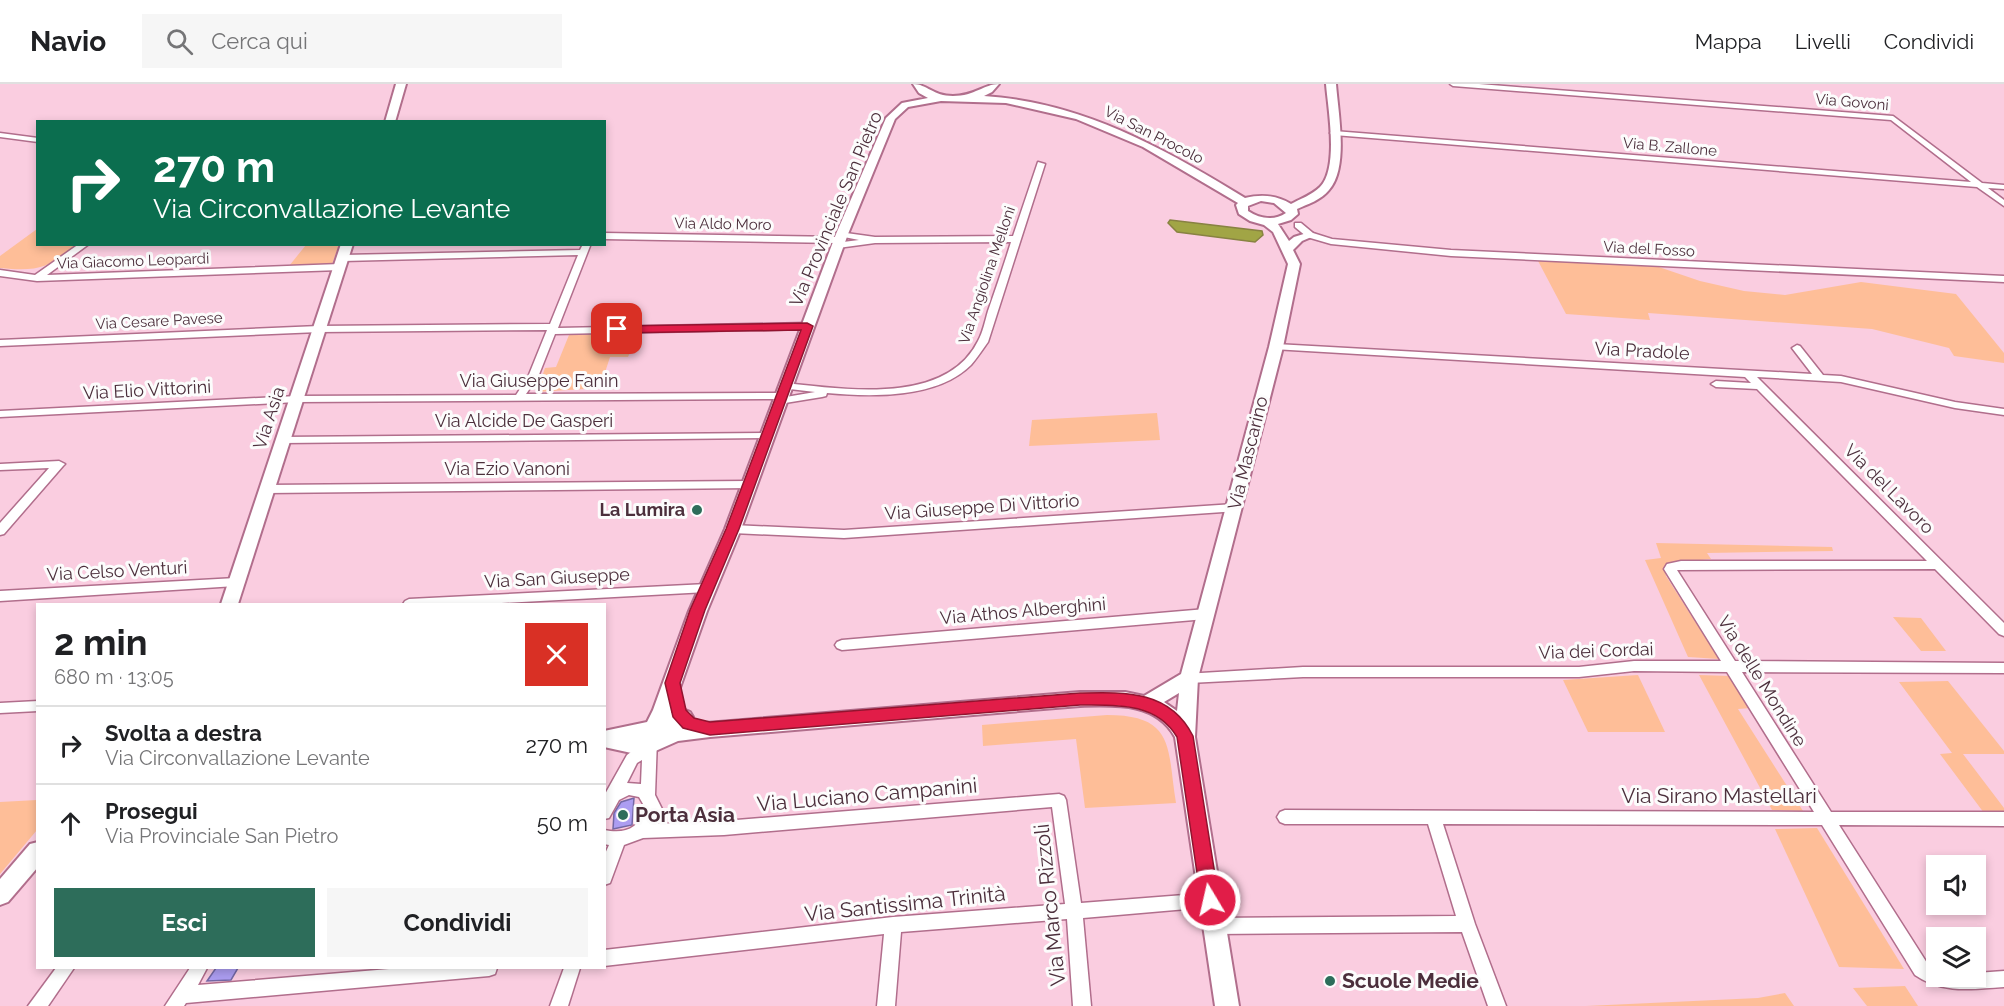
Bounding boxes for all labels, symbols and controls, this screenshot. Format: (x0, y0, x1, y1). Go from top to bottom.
search box (142, 14, 562, 68)
text: Navio (30, 25, 106, 58)
icon: search (163, 25, 196, 58)
text: Cerca qui (211, 28, 308, 54)
text: Mappa (1695, 29, 1762, 54)
text: Livelli (1795, 29, 1851, 54)
text: Condividi (1884, 29, 1974, 54)
street label: Via Govoni (1815, 90, 1889, 114)
street label: Via San Procolo (1101, 102, 1207, 168)
street label: Via Provinciale San Pietro (785, 108, 886, 310)
street label: Via B. Zallone (1622, 134, 1718, 160)
text: 270 m (153, 143, 275, 192)
icon: right (54, 144, 132, 222)
text: Via Circonvallazione Levante (153, 193, 510, 224)
street label: Via Angiolina Melloni (955, 204, 1019, 346)
street label: Via Aldo Moro (674, 214, 772, 234)
street label: Via del Fosso (1603, 238, 1695, 260)
street label: Via Giacomo Leopardi (56, 249, 210, 273)
pin (591, 303, 642, 354)
street label: Via Cesare Pavese (95, 309, 223, 333)
icon: arrive (600, 312, 633, 345)
street label: Via Pradole (1594, 338, 1691, 364)
street label: Via Giuseppe Fanin (460, 370, 618, 391)
street label: Via Elio Vittorini (82, 376, 212, 403)
street label: Via Asia (249, 384, 288, 452)
street label: Via Mascarino (1223, 394, 1272, 512)
street label: Via Alcide De Gasperi (435, 410, 613, 431)
street label: Via del Lavoro (1840, 440, 1939, 538)
street label: Via Ezio Vanoni (444, 458, 570, 479)
street label: Via Giuseppe Di Vittorio (884, 489, 1080, 524)
place label: La Lumira (600, 499, 685, 520)
marker: La Lumira (690, 503, 704, 517)
street label: Via Celso Venturi (46, 556, 188, 585)
street label: Via San Giuseppe (484, 563, 631, 592)
street label: Via Athos Alberghini (939, 593, 1107, 628)
street label: Via delle Mondine (1714, 611, 1811, 750)
text: 2 min (54, 621, 147, 663)
button: close (525, 623, 588, 686)
street label: Via dei Cordai (1538, 638, 1654, 663)
text: 680 m · 13:05 (54, 665, 174, 689)
text: Svolta a destra (105, 720, 262, 746)
icon: right (54, 729, 87, 762)
text: 270 m (526, 732, 588, 758)
text: Via Circonvallazione Levante (105, 746, 370, 770)
street label: Via Luciano Campanini (756, 772, 978, 817)
street label: Via Sirano Mastellari (1621, 783, 1817, 808)
text: Prosegui (105, 798, 198, 824)
place label: Porta Asia (635, 802, 735, 827)
icon: ahead (54, 807, 87, 840)
marker: Porta Asia (616, 808, 630, 822)
text: 50 m (537, 810, 588, 836)
street label: Via Marco Rizzoli (1029, 823, 1070, 987)
text: Via Provinciale San Pietro (105, 824, 338, 848)
map controls (1926, 855, 1986, 987)
button: sound (1926, 855, 1986, 915)
position arrow (1178, 868, 1242, 932)
street label: Via Santissima Trinità (803, 881, 1007, 926)
button: Esci (54, 888, 315, 957)
button: Condividi (327, 888, 588, 957)
button: layers (1926, 927, 1986, 987)
place label: Scuole Medie (1342, 968, 1479, 993)
marker: Scuole Medie (1323, 974, 1337, 988)

